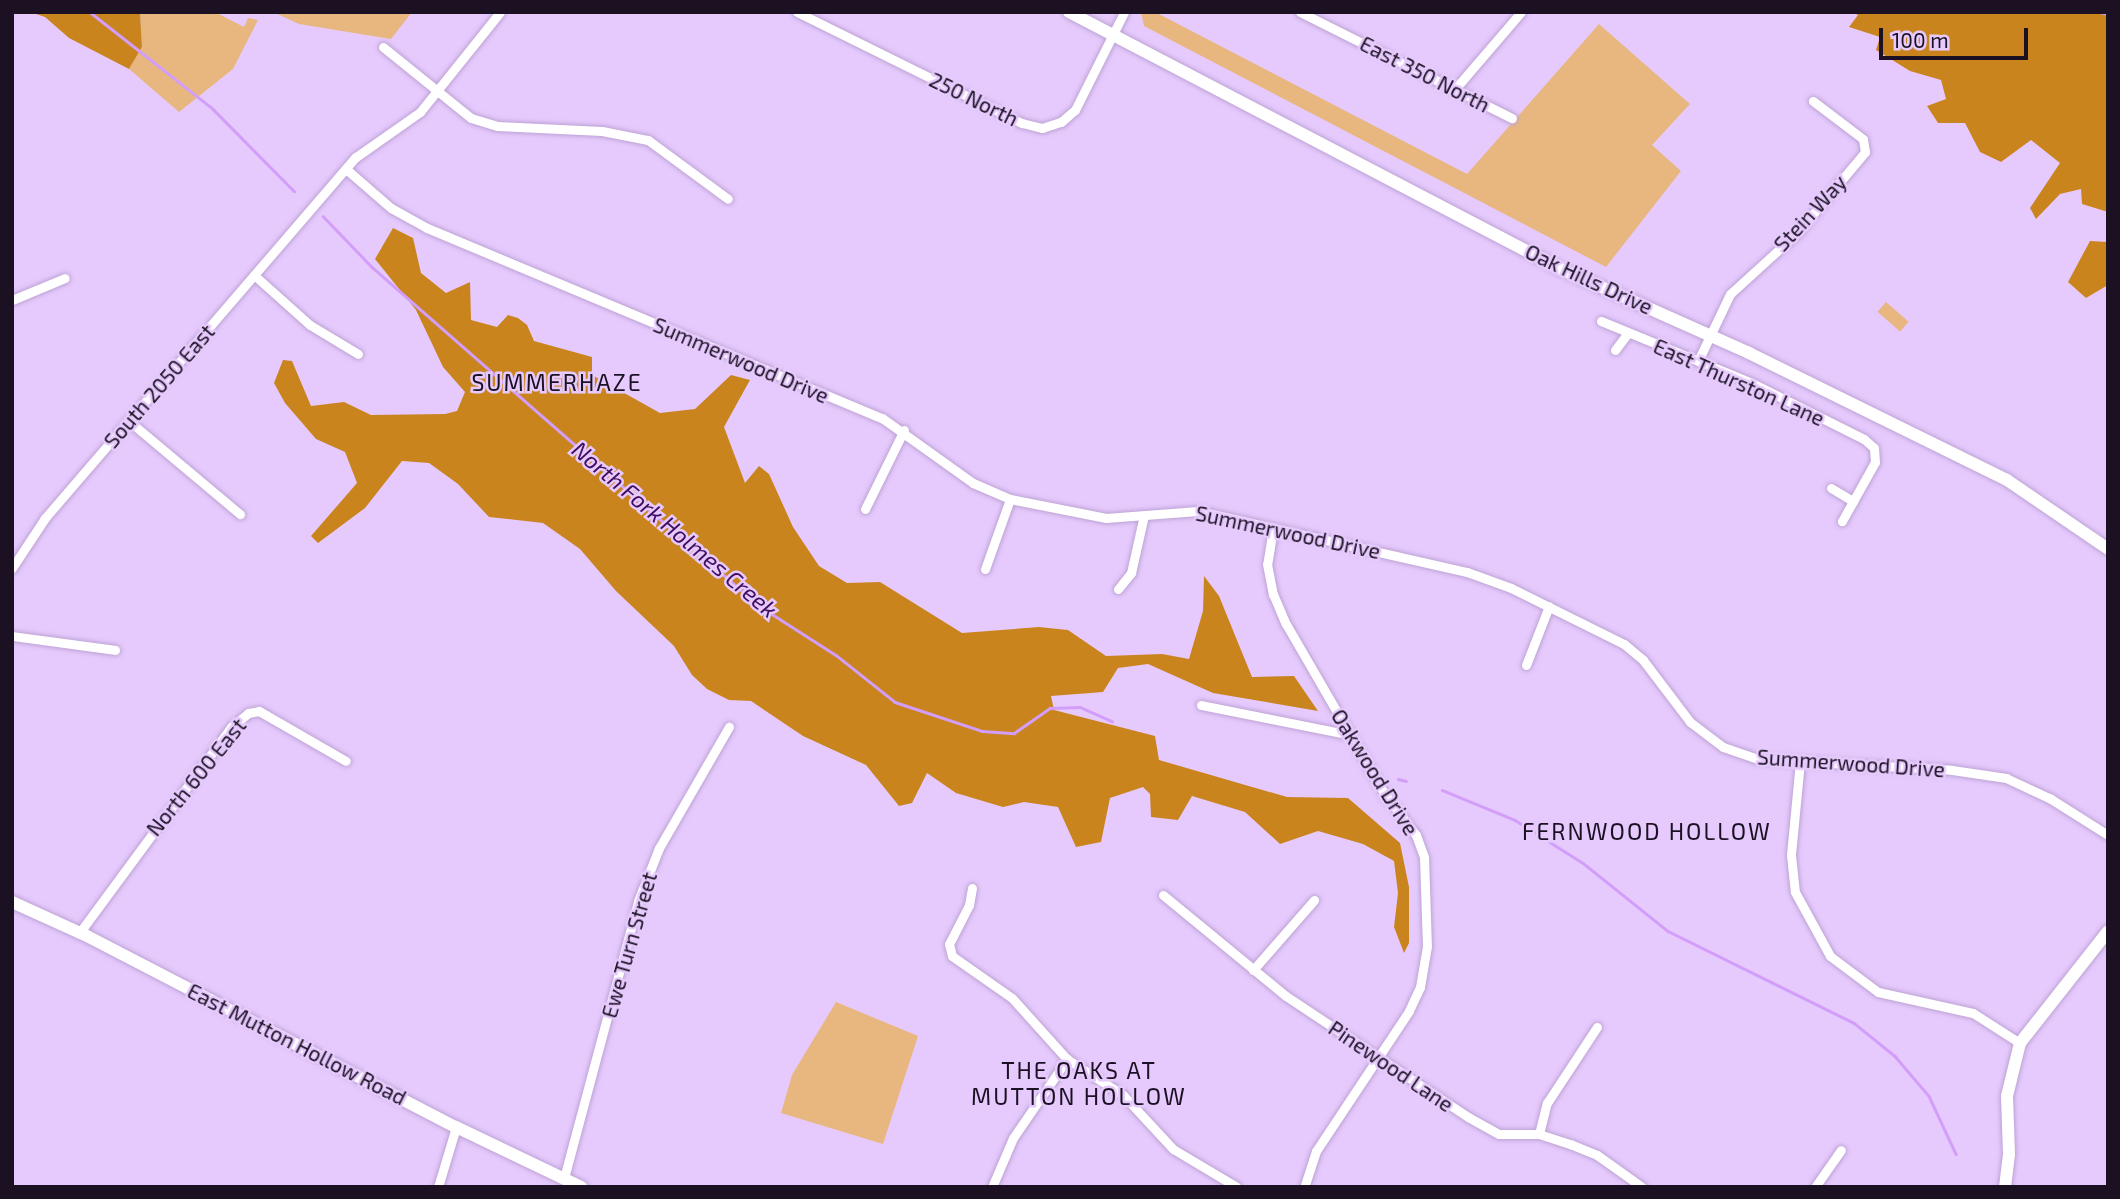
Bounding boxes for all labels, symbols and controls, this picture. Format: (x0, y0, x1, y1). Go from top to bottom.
scale bar (1882, 14, 2031, 58)
text: 100 m (1892, 27, 1949, 52)
street label: East 350 North (1356, 30, 1494, 118)
street label: 250 North (925, 67, 1023, 131)
street label: Stein Way (1768, 170, 1852, 256)
street label: Oak Hills Drive (1521, 238, 1657, 320)
street label: Summerwood Drive (650, 312, 832, 408)
street label: South 2050 East (98, 319, 220, 453)
street label: East Thurston Lane (1650, 333, 1828, 431)
district label: SUMMERHAZE (473, 368, 641, 396)
water label: North Fork Holmes Creek (567, 435, 783, 623)
street label: Summerwood Drive (1193, 500, 1383, 564)
street label: Oakwood Drive (1326, 704, 1424, 840)
street label: North 600 East (141, 713, 251, 841)
street label: Summerwood Drive (1756, 744, 1946, 782)
district label: FERNWOOD HOLLOW (1524, 817, 1770, 845)
street label: Ewe Turn Street (596, 869, 662, 1021)
street label: East Mutton Hollow Road (183, 978, 411, 1110)
street label: Pinewood Lane (1324, 1015, 1458, 1117)
district label: THE OAKS AT MUTTON HOLLOW (973, 1056, 1185, 1110)

